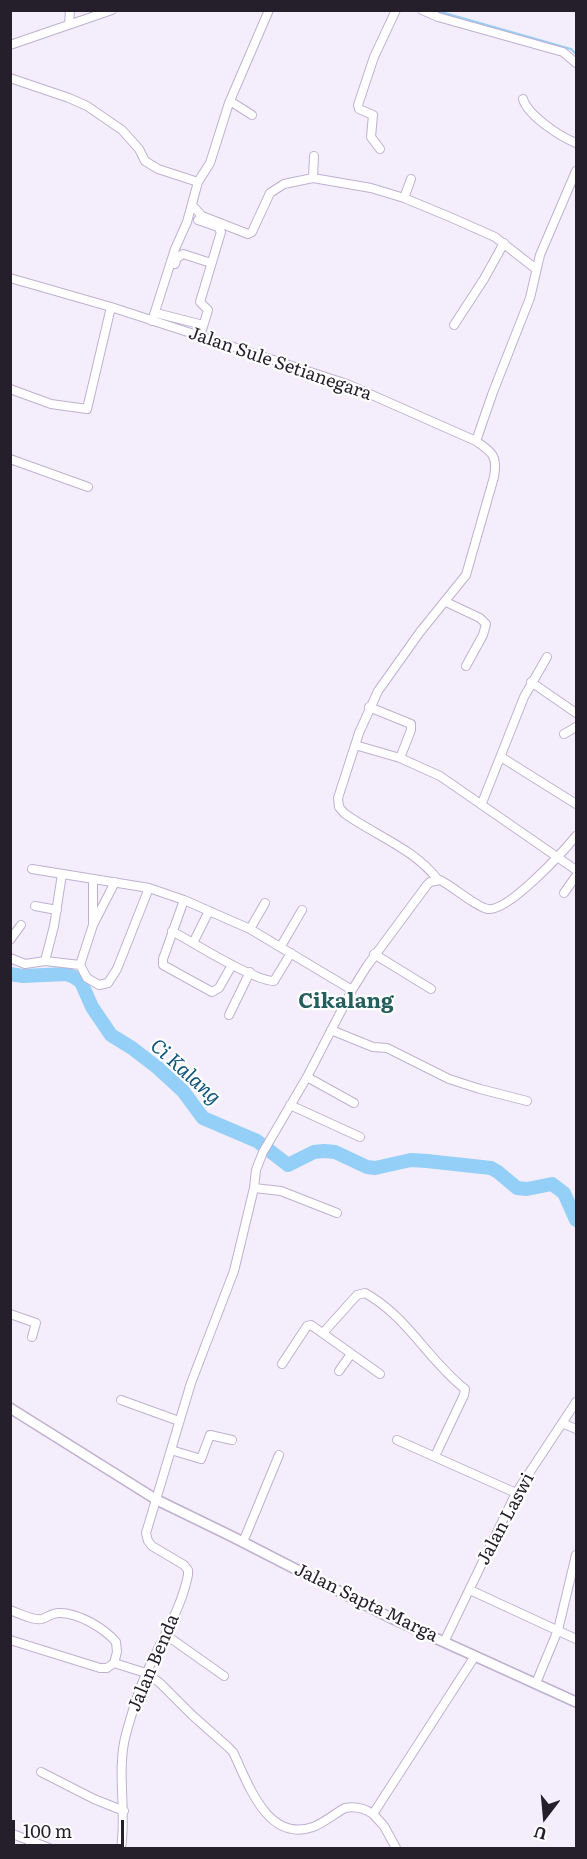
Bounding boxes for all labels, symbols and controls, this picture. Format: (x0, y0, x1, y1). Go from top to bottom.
street label: Jalan Sule Setianegara (186, 322, 374, 406)
district label: Cikalang (298, 989, 394, 1015)
water label: Ci Kalang (145, 1034, 225, 1110)
street label: Jalan Laswi (473, 1469, 539, 1569)
street label: Jalan Sapta Marga (291, 1559, 441, 1647)
street label: Jalan Benda (124, 1611, 184, 1715)
north arrow (515, 1787, 575, 1847)
scale bar (15, 1808, 128, 1846)
text: 100 m (23, 1817, 72, 1844)
text: U (531, 1821, 549, 1848)

